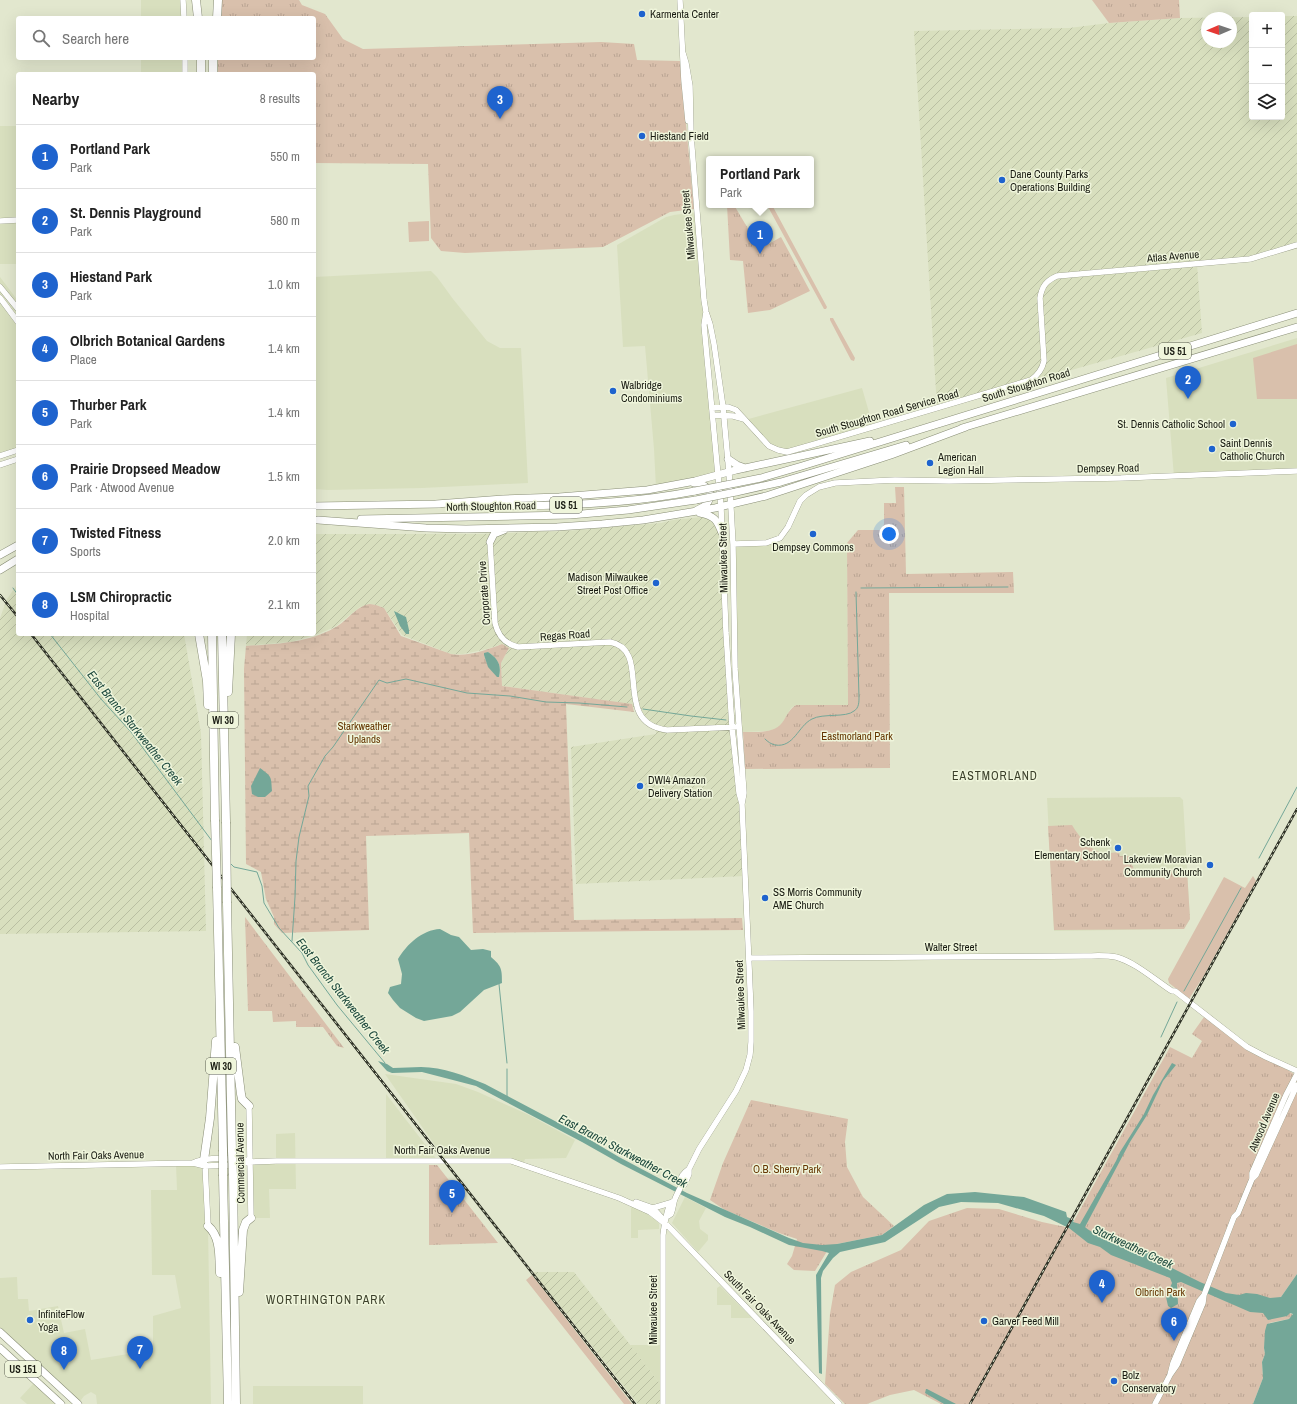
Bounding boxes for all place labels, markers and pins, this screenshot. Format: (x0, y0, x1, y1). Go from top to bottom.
place label: Karmenta Center (650, 7, 719, 21)
marker: Karmenta Center (637, 9, 647, 19)
pin: 3 (487, 86, 513, 119)
place label: Hiestand Field (650, 129, 709, 143)
marker: Hiestand Field (637, 131, 647, 141)
place label: Dane County Parks Operations Building (1010, 167, 1090, 194)
marker: Dane County Parks Operations Building (997, 175, 1007, 185)
pin: 1 (747, 221, 773, 254)
pin: 2 (1175, 366, 1201, 399)
place label: Walbridge Condominiums (621, 378, 683, 405)
marker: Walbridge Condominiums (608, 386, 618, 396)
place label: St. Dennis Catholic School (1117, 417, 1225, 431)
marker: St. Dennis Catholic School (1228, 419, 1238, 429)
place label: Saint Dennis Catholic Church (1220, 436, 1285, 463)
marker: Saint Dennis Catholic Church (1207, 444, 1217, 454)
place label: American Legion Hall (937, 450, 984, 477)
marker: American Legion Hall (925, 458, 935, 468)
marker: Dempsey Commons (808, 529, 818, 539)
place label: Dempsey Commons (772, 540, 854, 554)
place label: Madison Milwaukee Street Post Office (568, 570, 648, 597)
marker: Madison Milwaukee Street Post Office (651, 578, 661, 588)
place label: DWI4 Amazon Delivery Station (648, 773, 712, 800)
marker: DWI4 Amazon Delivery Station (635, 781, 645, 791)
place label: Schenk Elementary School (1034, 835, 1110, 862)
marker: Schenk Elementary School (1113, 843, 1123, 853)
place label: Lakeview Moravian Community Church (1124, 852, 1202, 879)
marker: Lakeview Moravian Community Church (1205, 860, 1215, 870)
place label: SS Morris Community AME Church (772, 885, 862, 912)
marker: SS Morris Community AME Church (760, 893, 770, 903)
pin: 5 (439, 1180, 465, 1213)
pin: 4 (1089, 1270, 1115, 1303)
place label: InfiniteFlow Yoga (38, 1307, 85, 1334)
pin: 6 (1161, 1308, 1187, 1341)
place label: Garver Feed Mill (992, 1314, 1059, 1328)
marker: InfiniteFlow Yoga (25, 1315, 35, 1325)
marker: Garver Feed Mill (979, 1316, 989, 1326)
pin: 7 (127, 1336, 153, 1369)
pin: 8 (51, 1337, 77, 1370)
place label: Bolz Conservatory (1122, 1368, 1176, 1395)
marker: Bolz Conservatory (1109, 1376, 1119, 1386)

